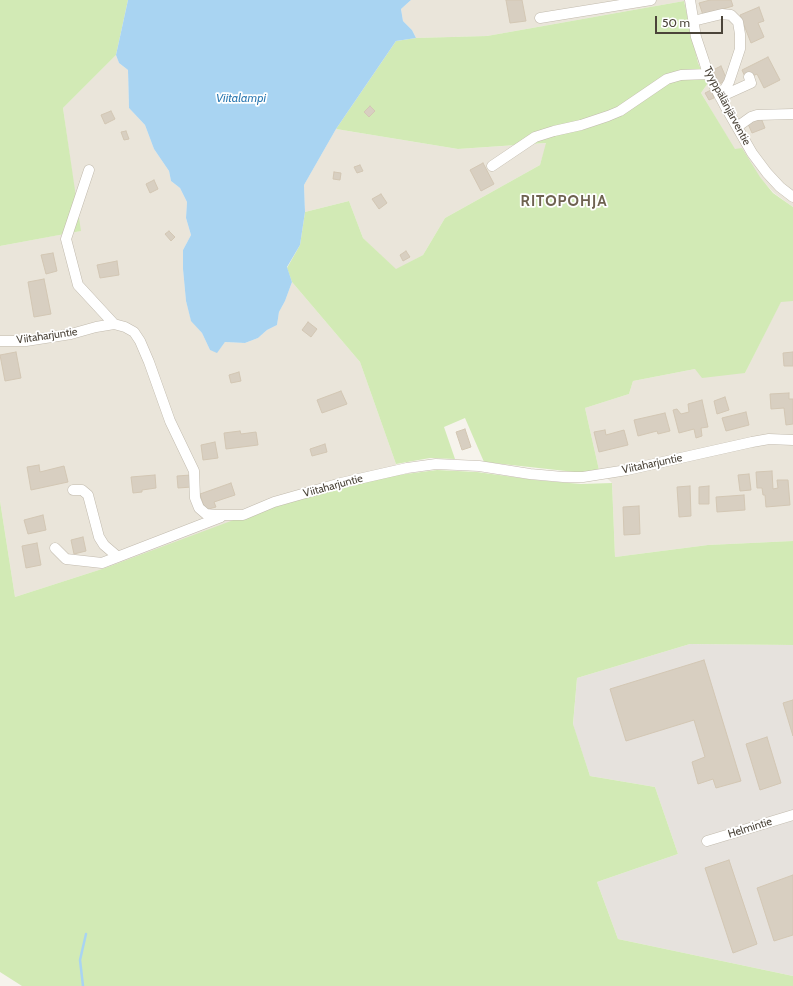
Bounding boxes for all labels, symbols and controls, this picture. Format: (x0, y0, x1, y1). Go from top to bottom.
scale bar (657, 8, 725, 34)
text: 50 m (662, 15, 690, 30)
street label: Tyyppälänjärventie (701, 64, 753, 148)
water label: Viitalampi (216, 91, 266, 105)
district label: RITOPOHJA (520, 193, 608, 211)
street label: Viitaharjuntie (16, 325, 78, 347)
street label: Viitaharjuntie (621, 451, 683, 477)
street label: Viitaharjuntie (302, 472, 364, 500)
street label: Helmintie (726, 815, 774, 841)

